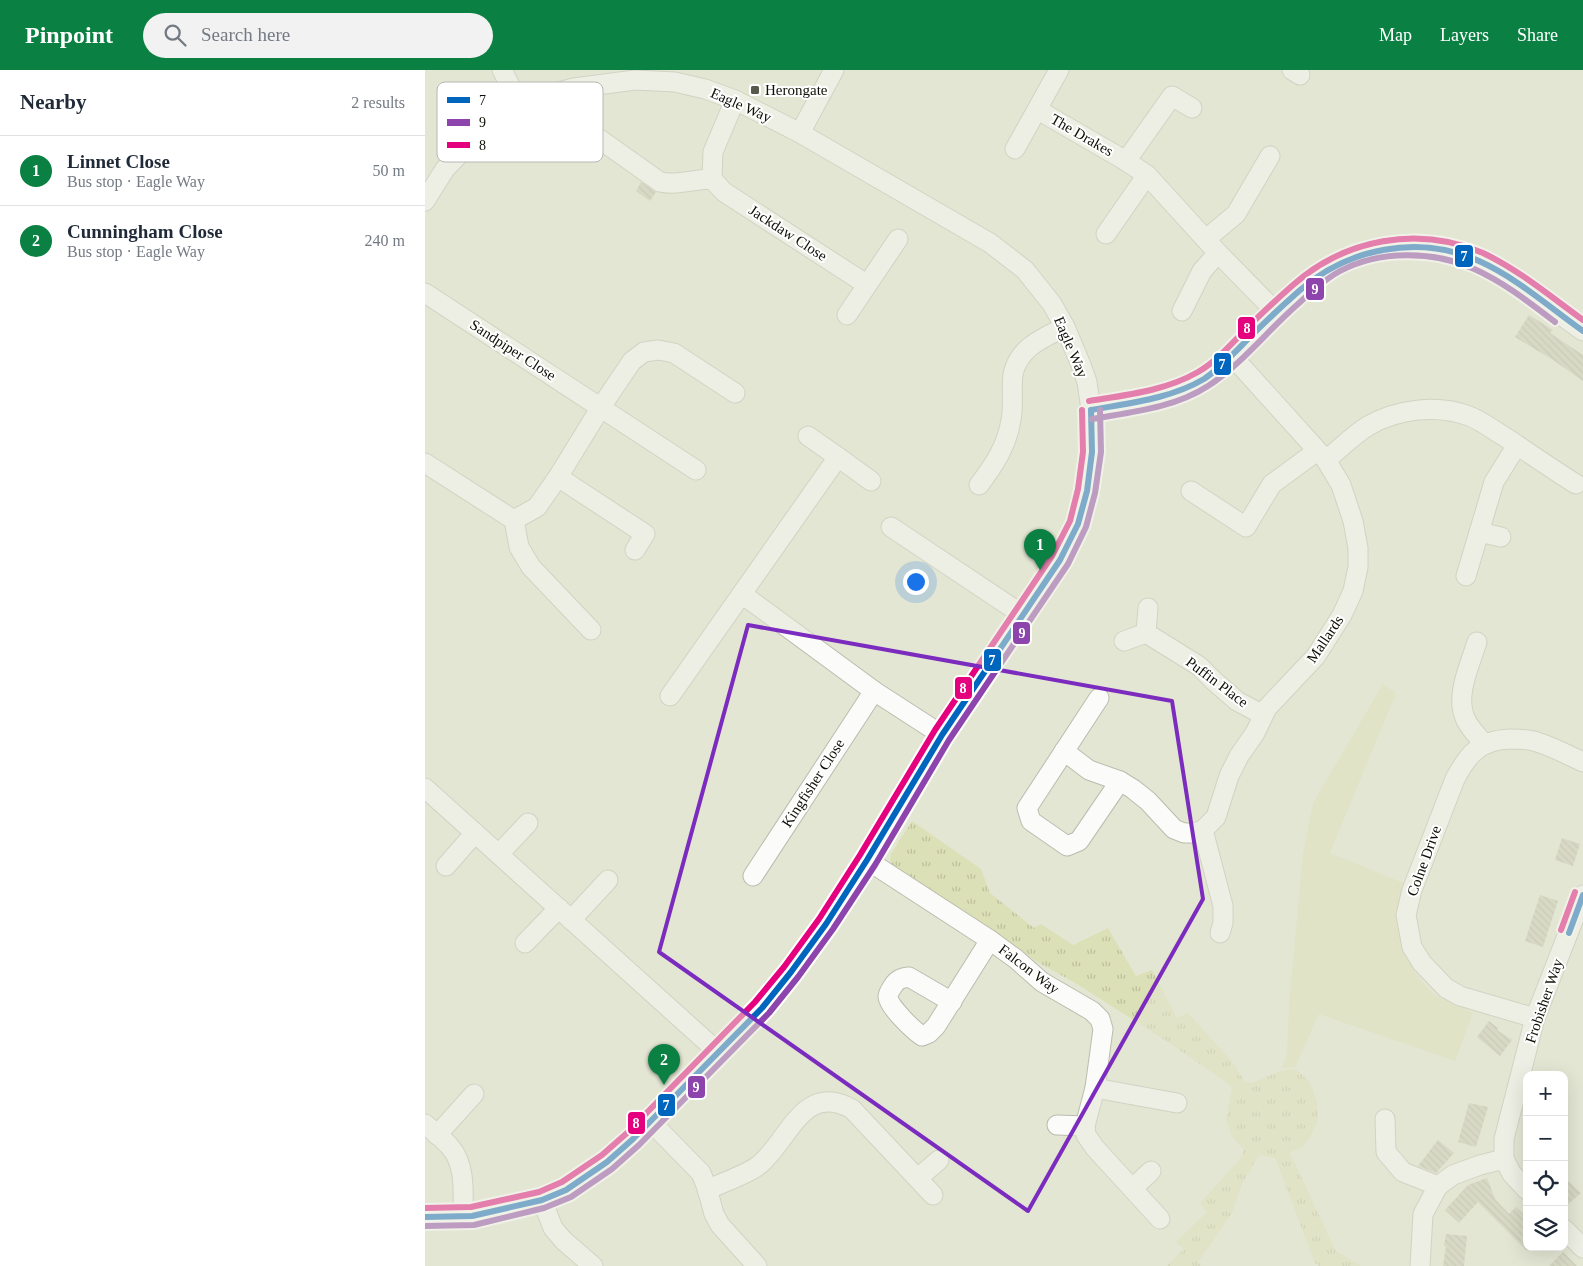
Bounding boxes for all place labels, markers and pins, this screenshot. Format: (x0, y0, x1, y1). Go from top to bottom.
place label: Herongate (765, 82, 828, 98)
marker: Herongate (749, 84, 761, 96)
pin: 1 (1024, 529, 1056, 570)
pin: 2 (648, 1044, 680, 1085)

